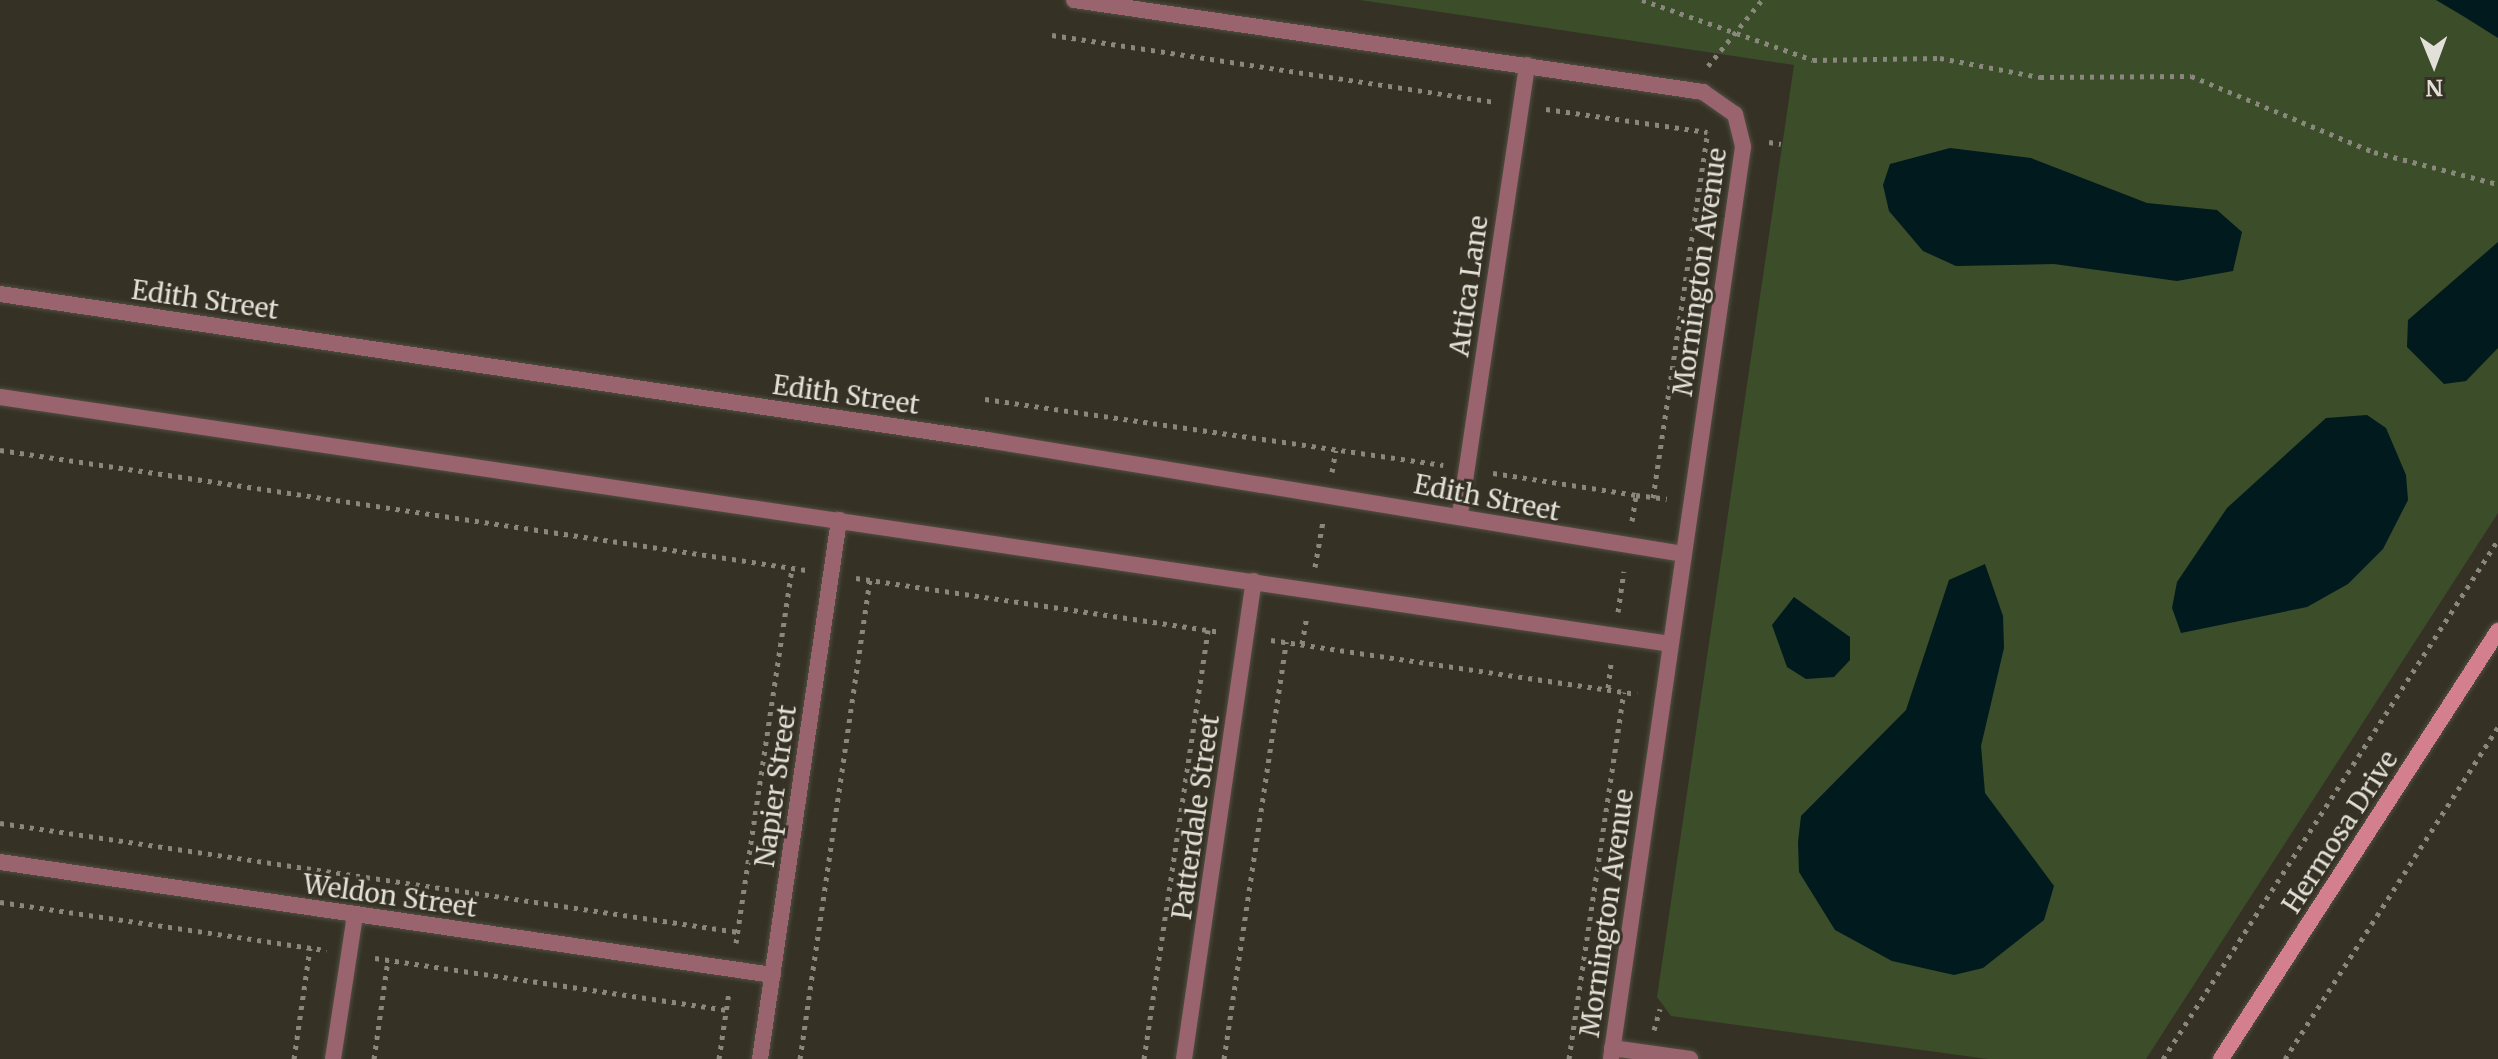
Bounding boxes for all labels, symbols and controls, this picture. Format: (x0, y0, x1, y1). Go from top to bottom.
north arrow (2394, 24, 2474, 104)
text: N (2425, 74, 2443, 102)
street label: Mornington Avenue (1667, 146, 1733, 398)
street label: Attica Lane (1444, 214, 1494, 358)
street label: Edith Street (129, 274, 281, 326)
street label: Edith Street (770, 369, 922, 421)
street label: Edith Street (1411, 469, 1563, 527)
street label: Napier Street (749, 703, 803, 869)
street label: Patterdale Street (1166, 713, 1226, 921)
street label: Hermosa Drive (2276, 745, 2404, 919)
street label: Mornington Avenue (1574, 787, 1640, 1039)
street label: Weldon Street (301, 868, 479, 924)

